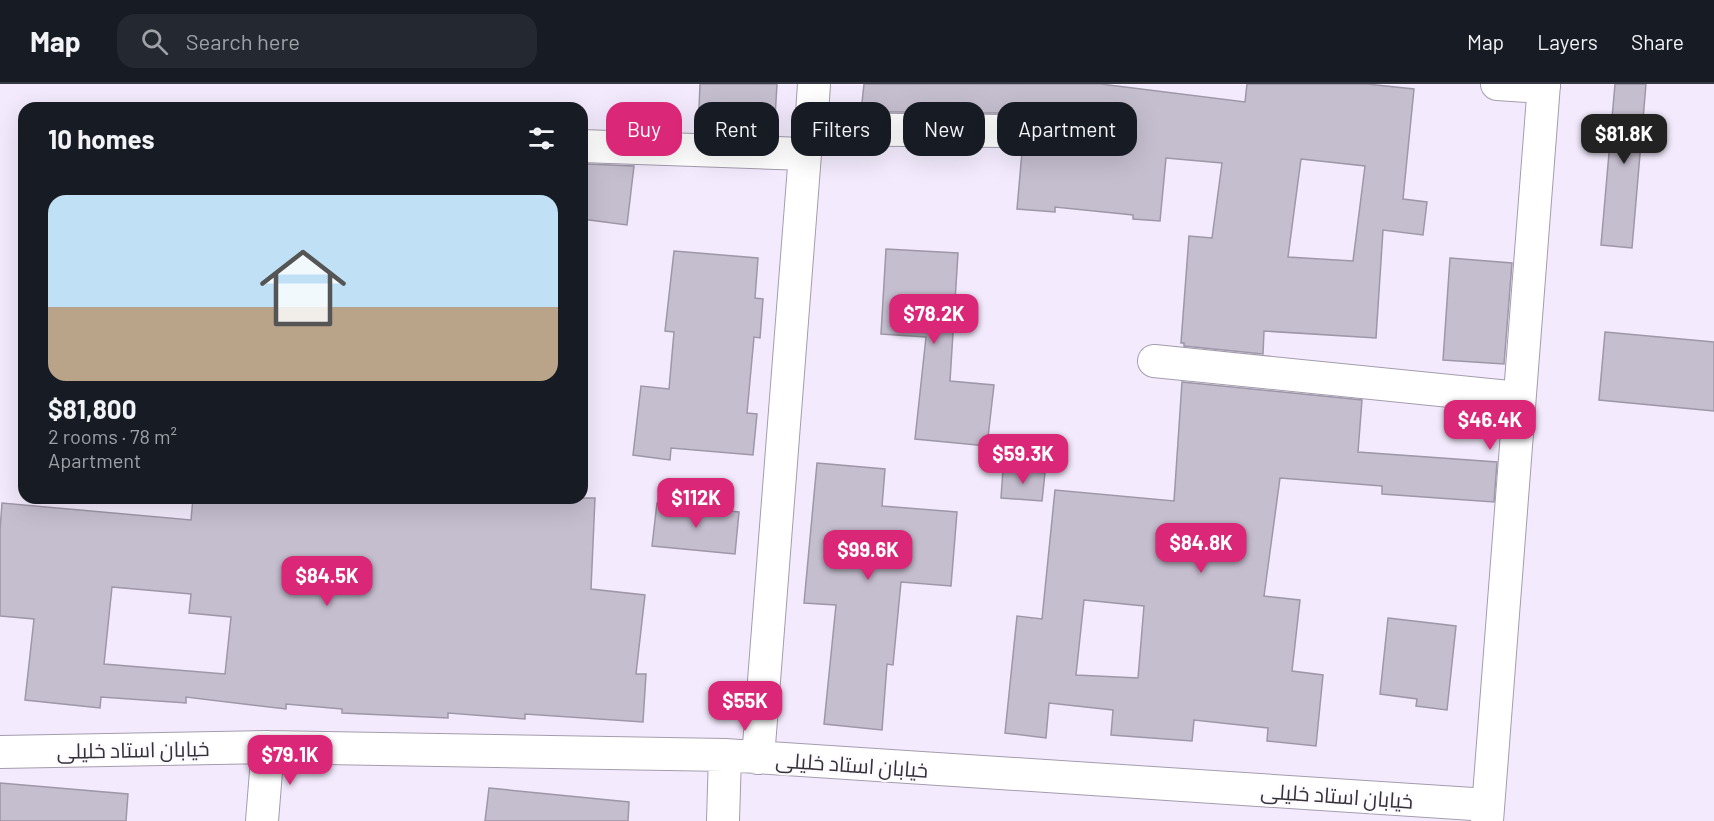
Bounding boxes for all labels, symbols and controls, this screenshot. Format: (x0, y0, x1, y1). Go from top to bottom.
search box (117, 14, 537, 68)
text: Map (30, 24, 81, 58)
icon: search (138, 25, 171, 58)
text: Search here (186, 28, 300, 54)
text: Map (1467, 29, 1504, 54)
text: Layers (1537, 29, 1598, 54)
text: Share (1631, 29, 1684, 54)
chip: Buy (606, 102, 682, 156)
chip: Rent (694, 102, 779, 156)
chip: Filters (791, 102, 891, 156)
chip: New (903, 102, 985, 156)
chip: Apartment (997, 102, 1137, 156)
pin: $81.8K (1575, 114, 1673, 165)
text: $81.8K (1595, 121, 1653, 145)
icon: filters (525, 122, 558, 155)
text: 10 homes (48, 123, 155, 154)
icon: home (249, 234, 357, 342)
pin: $78.2K (885, 294, 983, 345)
text: $78.2K (903, 301, 965, 325)
text: $81,800 (48, 393, 136, 424)
pin: $46.4K (1441, 400, 1539, 451)
text: $46.4K (1458, 407, 1522, 431)
text: 2 rooms · 78 m² (48, 424, 177, 448)
pin: $59.3K (974, 434, 1072, 485)
text: $59.3K (992, 441, 1054, 465)
text: Apartment (48, 448, 141, 472)
pin: $112K (654, 478, 738, 529)
text: $112K (671, 485, 721, 509)
pin: $84.8K (1152, 523, 1250, 574)
pin: $99.6K (819, 530, 917, 581)
text: $84.8K (1169, 530, 1233, 554)
text: $99.6K (837, 537, 899, 561)
pin: $84.5K (278, 556, 376, 607)
text: $84.5K (295, 563, 359, 587)
pin: $55K (709, 681, 781, 732)
text: $55K (722, 688, 768, 712)
street label: خیابان استاد خلیلی (56, 735, 210, 765)
pin: $79.1K (241, 735, 339, 786)
text: $79.1K (262, 742, 318, 766)
street label: خیابان استاد خلیلی (775, 746, 929, 784)
street label: خیابان استاد خلیلی (1260, 777, 1414, 815)

